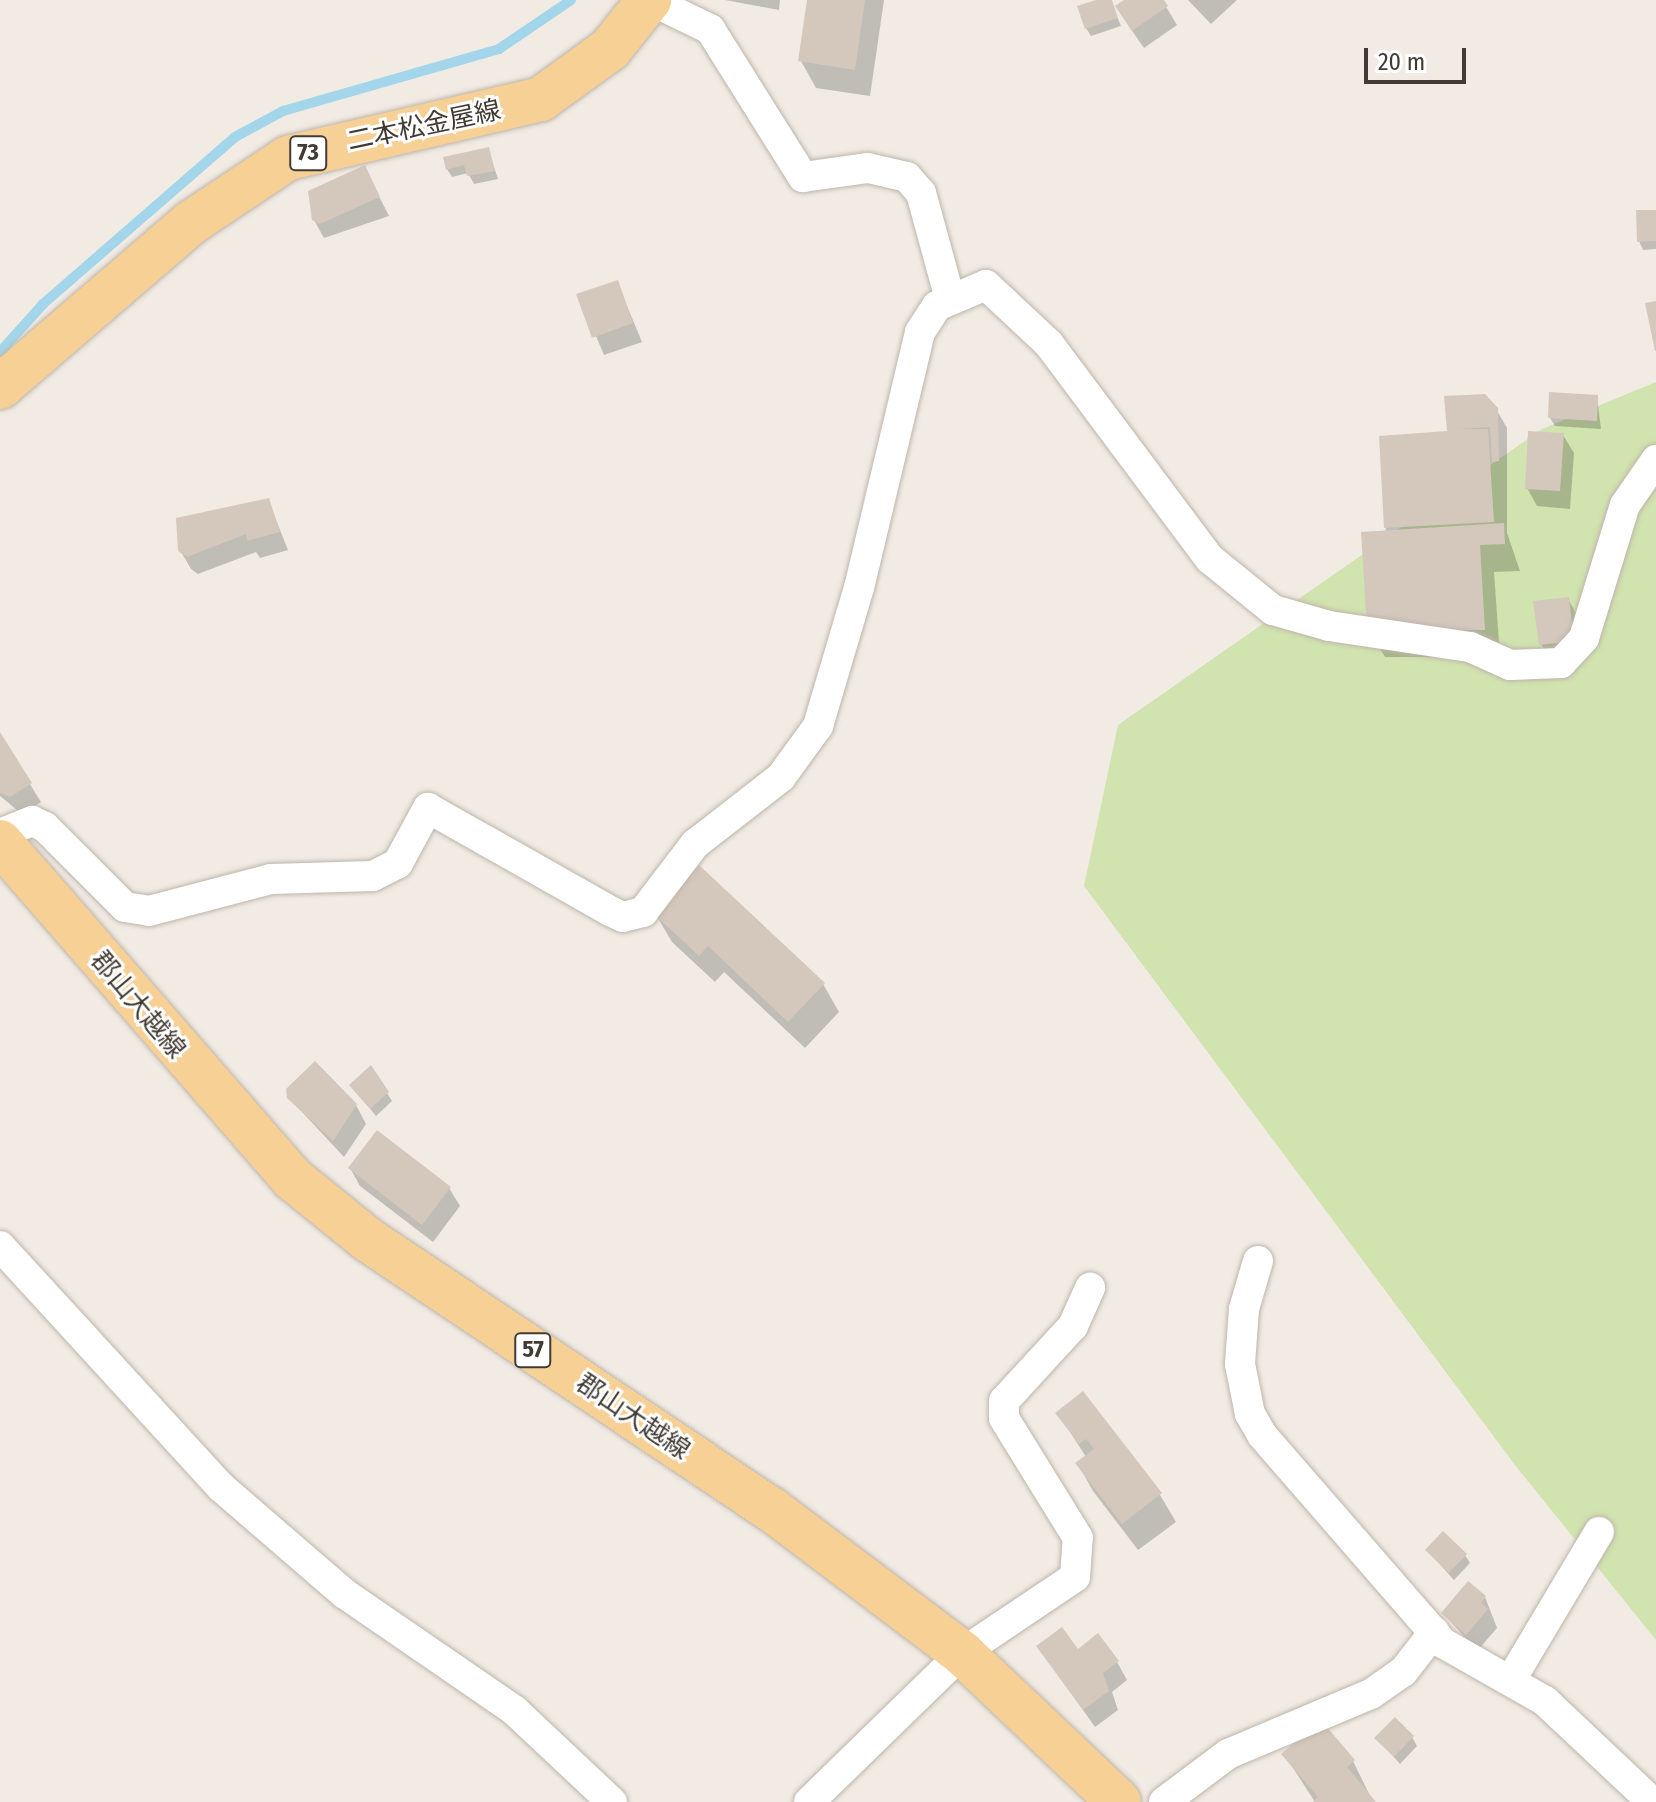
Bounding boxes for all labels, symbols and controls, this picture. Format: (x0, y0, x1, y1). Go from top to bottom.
scale bar (1368, 32, 1470, 82)
text: 20 m (1378, 48, 1425, 76)
street label: 二本松金屋線 (344, 95, 504, 157)
road number: 73 (288, 133, 328, 173)
street label: 郡山大越線 (84, 945, 192, 1065)
road number: 57 (513, 1330, 553, 1370)
street label: 郡山大越線 (570, 1368, 696, 1466)

